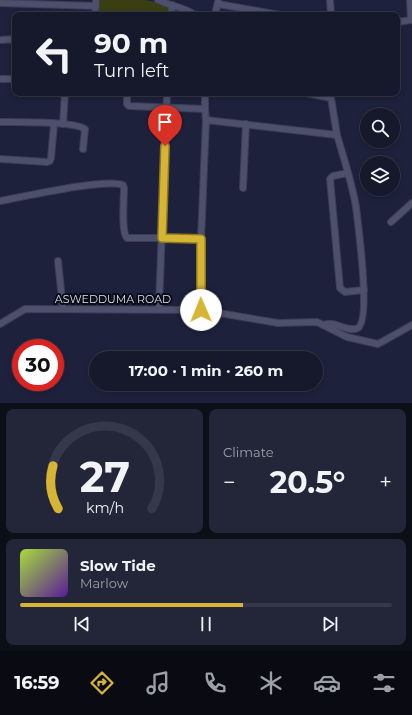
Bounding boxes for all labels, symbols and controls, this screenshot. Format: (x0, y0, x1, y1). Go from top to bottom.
text: 90 m (94, 26, 168, 60)
icon: left (28, 28, 80, 80)
text: Turn left (94, 60, 169, 82)
pin (148, 105, 182, 146)
map controls (360, 108, 400, 196)
button: search (360, 108, 400, 148)
icon: arrive (154, 111, 176, 133)
button: layers (360, 156, 400, 196)
position arrow (180, 289, 222, 331)
street label: ASWEDDUMA ROAD (55, 292, 171, 306)
speed limit sign: 30 (12, 339, 64, 391)
text: 17:00 · 1 min · 260 m (129, 361, 283, 380)
text: Climate (223, 444, 274, 460)
text: 27 (79, 452, 130, 502)
text: 20.5° (270, 464, 345, 501)
text: − (223, 469, 236, 496)
text: + (379, 469, 392, 496)
text: km/h (85, 499, 124, 517)
text: Slow Tide (80, 556, 156, 575)
text: Marlow (80, 575, 128, 591)
icon: previous (71, 613, 93, 635)
icon: pause (195, 613, 217, 635)
icon: next (319, 613, 341, 635)
icon: directions (88, 669, 116, 697)
icon: music (144, 669, 172, 697)
icon: phone (201, 669, 229, 697)
icon: climate (257, 669, 285, 697)
icon: car (313, 669, 341, 697)
icon: filters (370, 669, 398, 697)
text: 16:59 (14, 672, 60, 694)

